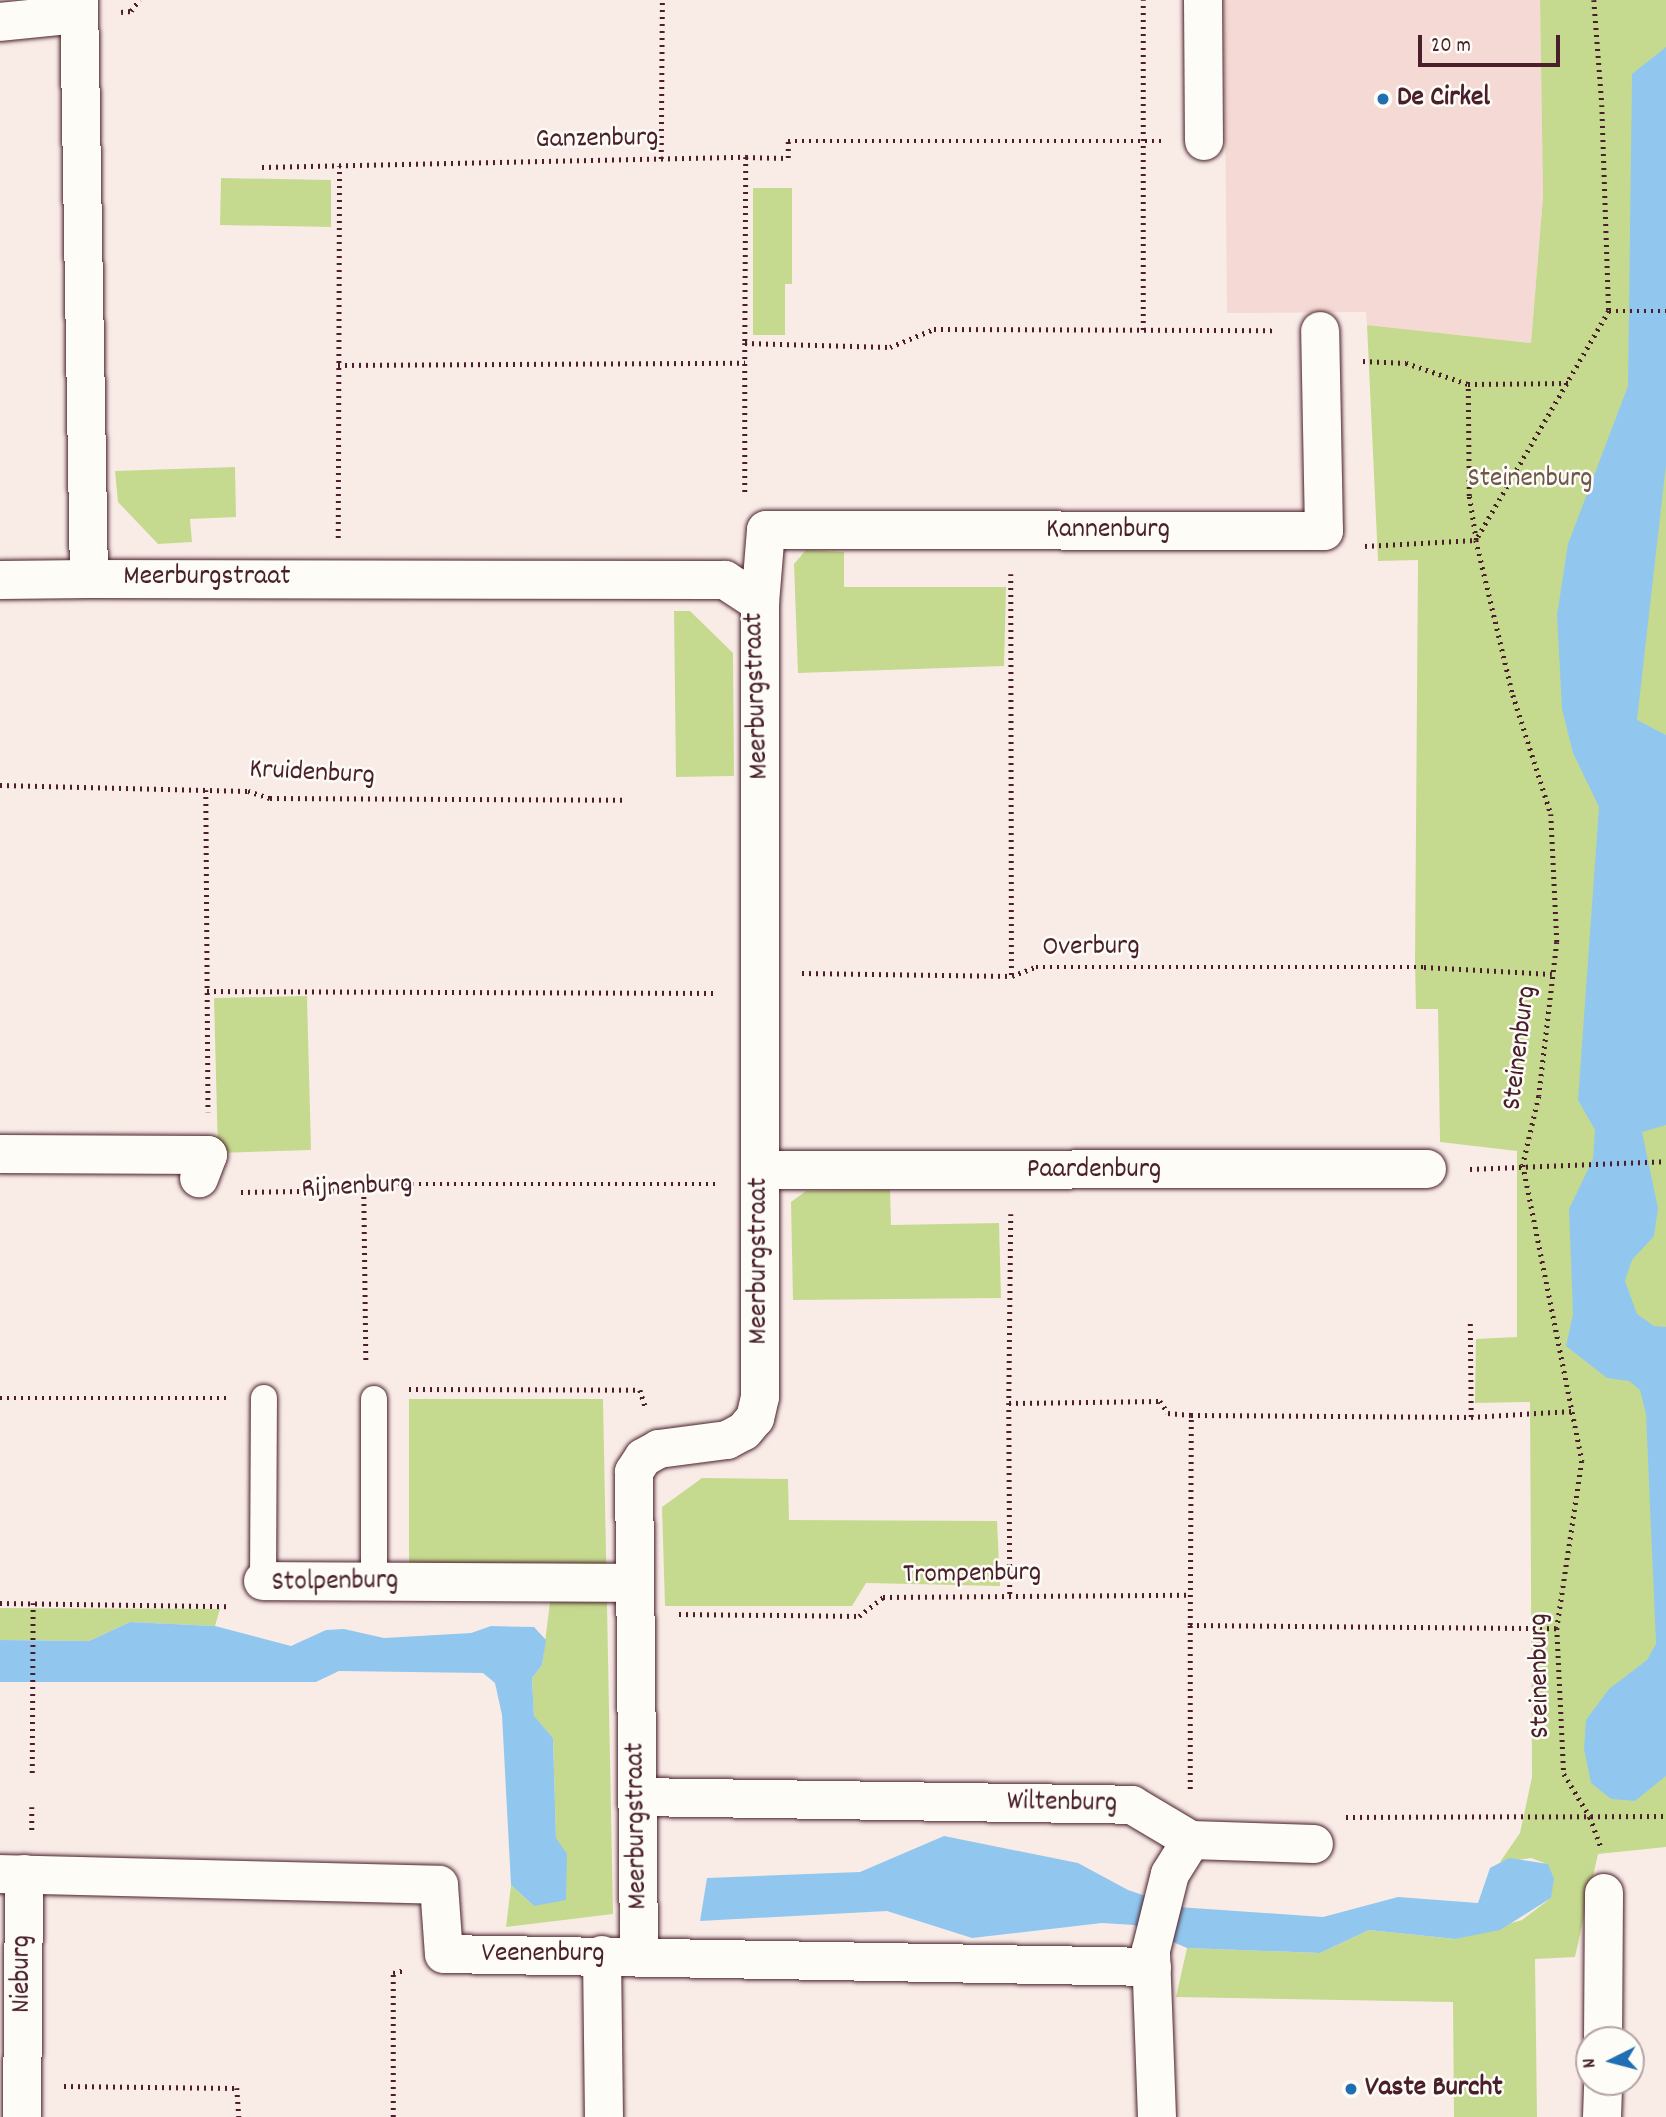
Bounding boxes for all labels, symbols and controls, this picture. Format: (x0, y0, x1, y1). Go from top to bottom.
scale bar (1421, 21, 1563, 65)
text: 20 m (1431, 32, 1471, 62)
place label: De Cirkel (1397, 82, 1490, 116)
marker: De Cirkel (1375, 91, 1391, 107)
street label: Ganzenburg (535, 122, 659, 158)
park label: Steinenburg (1467, 463, 1593, 497)
street label: Kannenburg (1046, 514, 1170, 548)
street label: Meerburgstraat (123, 561, 291, 595)
street label: Meerburgstraat (738, 612, 778, 780)
street label: Kruidenburg (248, 754, 376, 794)
street label: Overburg (1042, 930, 1140, 966)
street label: Steinenburg (1497, 984, 1545, 1112)
street label: Paardenburg (1027, 1154, 1161, 1188)
street label: Rijnenburg (301, 1168, 413, 1208)
street label: Meerburgstraat (743, 1177, 777, 1345)
street label: Trompenburg (903, 1557, 1041, 1593)
street label: Stolpenburg (271, 1565, 399, 1601)
street label: Steinenburg (1523, 1613, 1559, 1739)
street label: Meerburgstraat (620, 1742, 656, 1910)
street label: Wiltenburg (1007, 1786, 1117, 1822)
street label: Nieburg (6, 1935, 40, 2013)
street label: Veenenburg (481, 1938, 605, 1972)
north arrow (1575, 2026, 1645, 2096)
text: N (1577, 2057, 1605, 2069)
place label: Vaste Burcht (1365, 2072, 1503, 2106)
marker: Vaste Burcht (1343, 2081, 1359, 2097)

